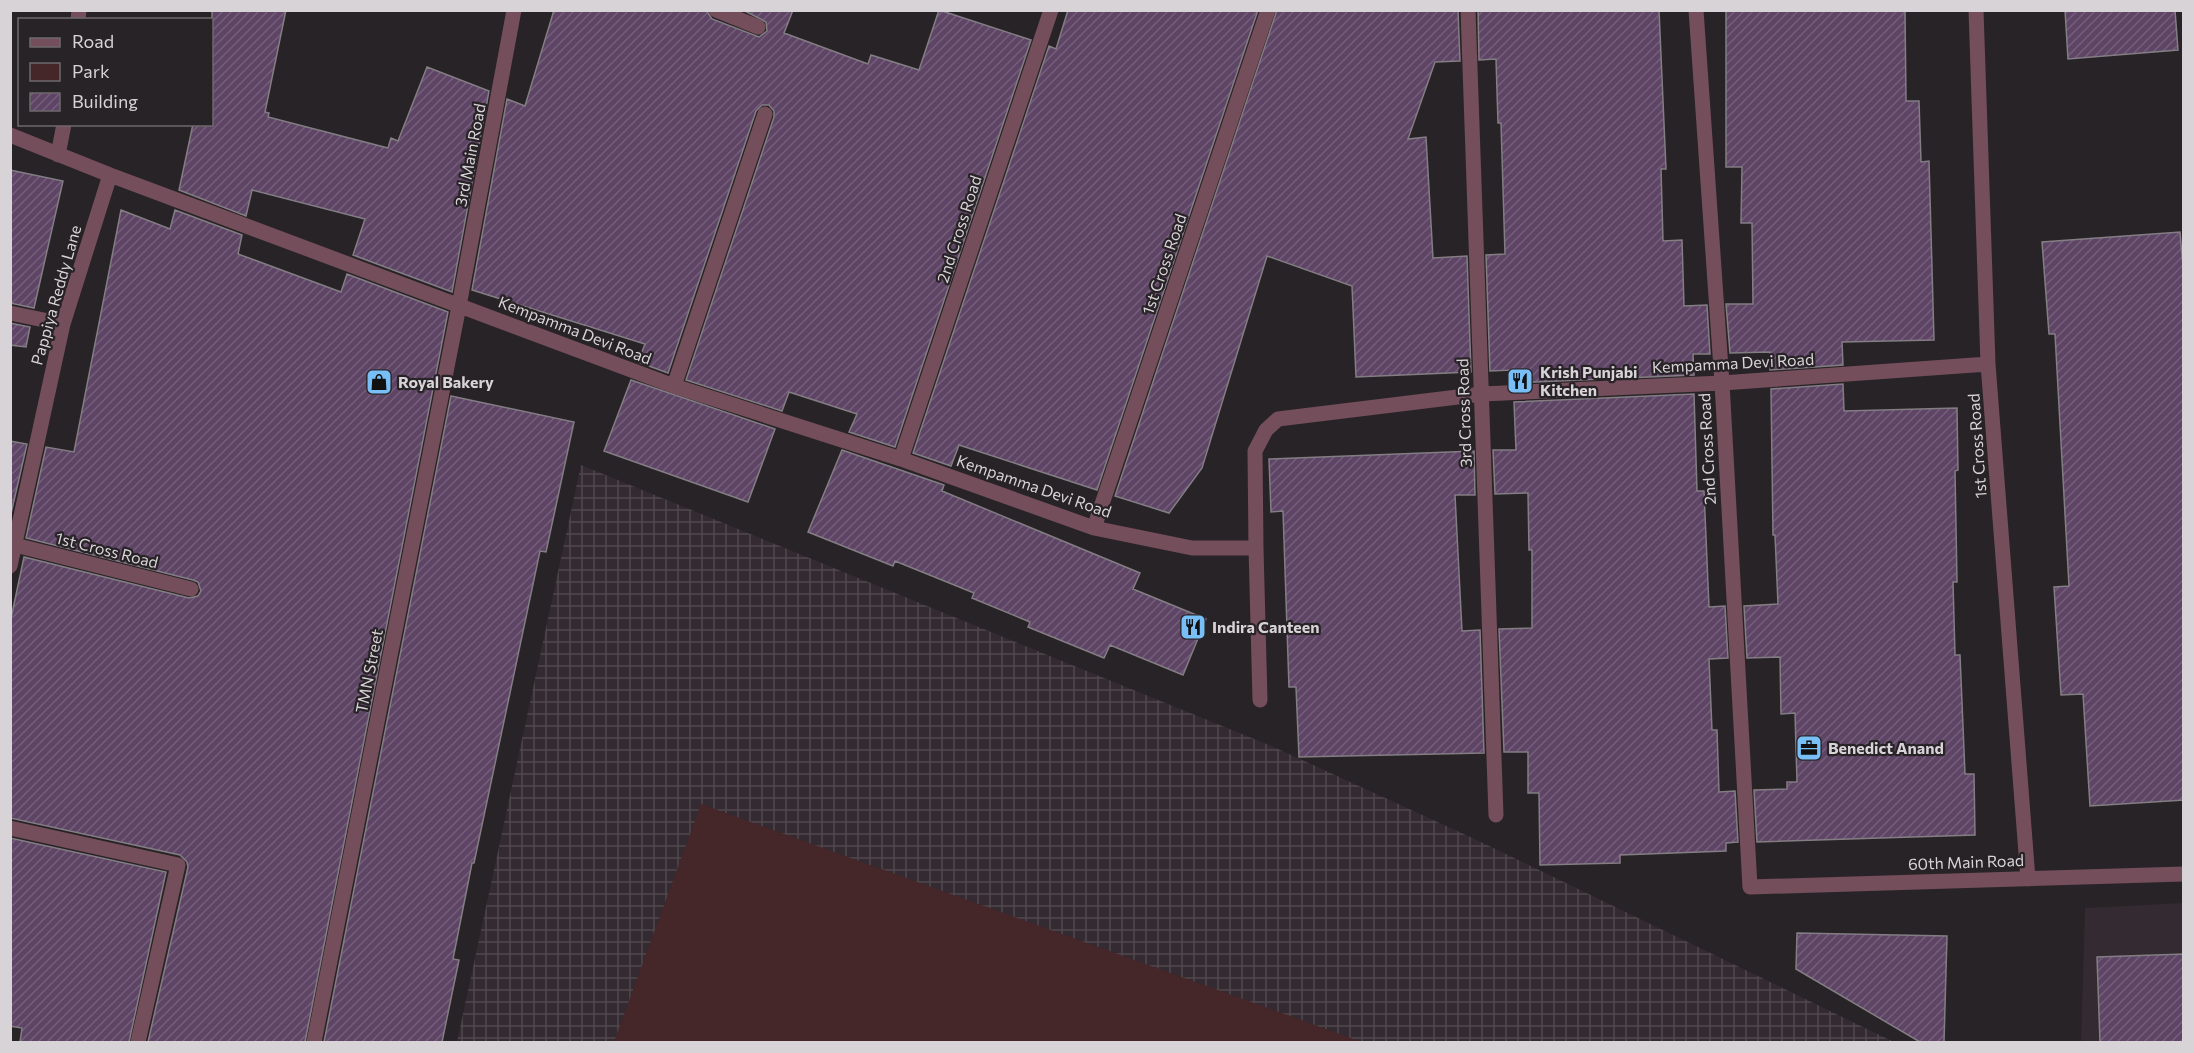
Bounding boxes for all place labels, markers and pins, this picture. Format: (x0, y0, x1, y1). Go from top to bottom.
place label: Krish Punjabi Kitchen (1540, 362, 1638, 399)
restaurant icon: Krish Punjabi Kitchen (1505, 366, 1535, 396)
shop icon: Royal Bakery (364, 367, 394, 397)
place label: Royal Bakery (398, 372, 494, 391)
restaurant icon: Indira Canteen (1178, 612, 1208, 642)
place label: Indira Canteen (1212, 617, 1319, 636)
office icon: Benedict Anand (1794, 733, 1824, 763)
place label: Benedict Anand (1828, 738, 1944, 757)

